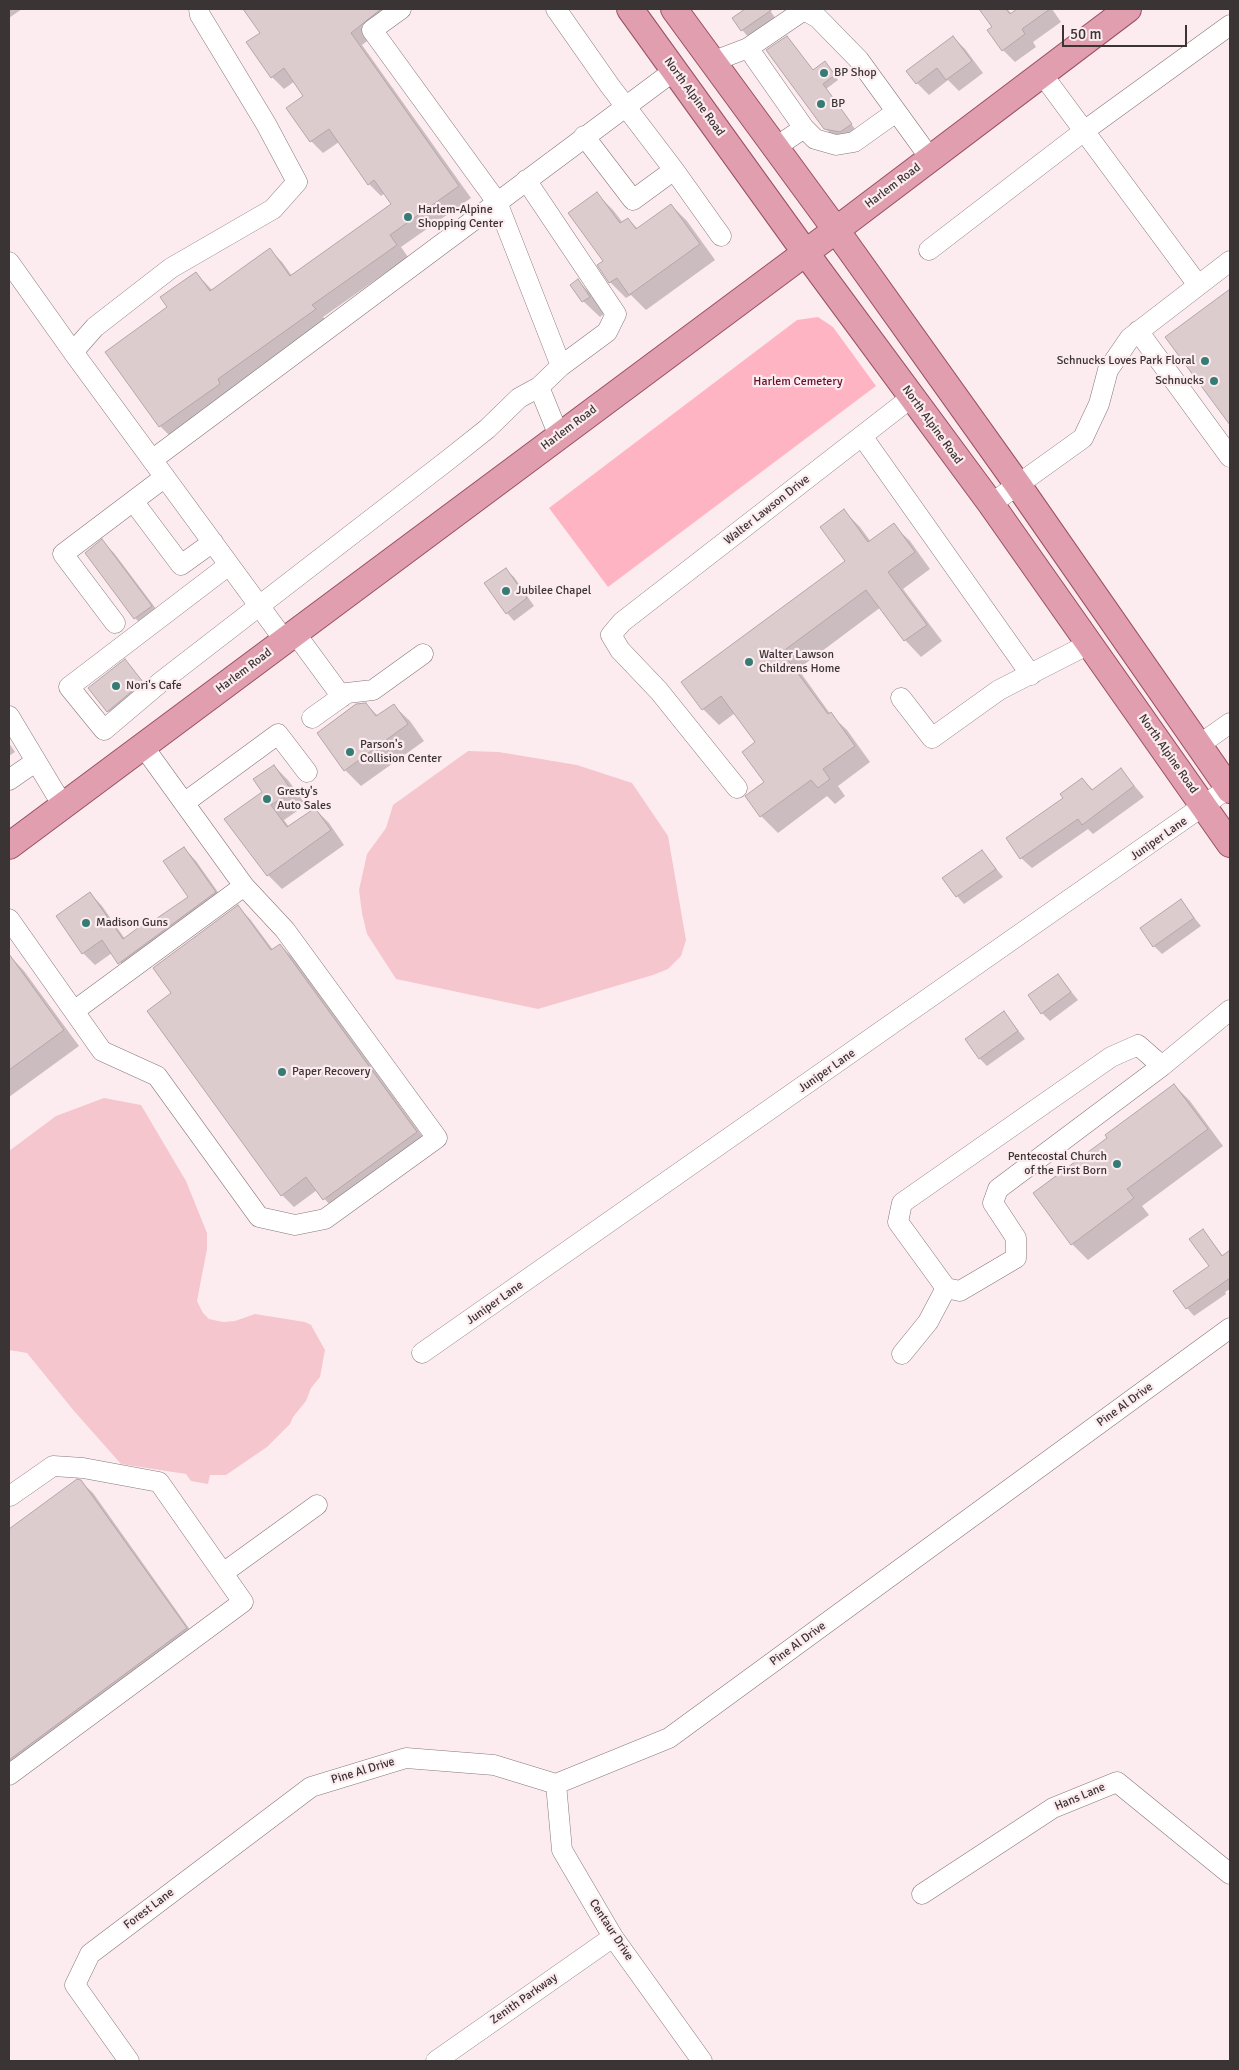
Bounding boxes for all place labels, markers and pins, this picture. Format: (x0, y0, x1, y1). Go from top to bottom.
place label: BP Shop (834, 66, 877, 80)
marker: BP Shop (818, 67, 830, 79)
place label: BP (831, 97, 845, 111)
marker: BP (815, 98, 827, 110)
place label: Harlem-Alpine Shopping Center (418, 203, 503, 231)
marker: Harlem-Alpine Shopping Center (402, 211, 414, 223)
place label: Schnucks Loves Park Floral (1057, 354, 1195, 368)
marker: Schnucks Loves Park Floral (1199, 355, 1211, 367)
place label: Schnucks (1155, 374, 1204, 388)
marker: Schnucks (1208, 375, 1220, 387)
place label: Jubilee Chapel (516, 584, 591, 598)
marker: Jubilee Chapel (500, 585, 512, 597)
place label: Walter Lawson Childrens Home (759, 648, 840, 676)
marker: Walter Lawson Childrens Home (743, 656, 755, 668)
place label: Nori's Cafe (126, 679, 182, 693)
marker: Nori's Cafe (110, 680, 122, 692)
place label: Parson's Collision Center (360, 738, 442, 766)
marker: Parson's Collision Center (344, 746, 356, 758)
place label: Gresty's Auto Sales (277, 785, 331, 813)
marker: Gresty's Auto Sales (261, 793, 273, 805)
place label: Madison Guns (96, 916, 168, 930)
marker: Madison Guns (80, 917, 92, 929)
place label: Paper Recovery (292, 1065, 370, 1079)
marker: Paper Recovery (276, 1066, 288, 1078)
place label: Pentecostal Church of the First Born (1008, 1150, 1107, 1178)
marker: Pentecostal Church of the First Born (1111, 1158, 1123, 1170)

